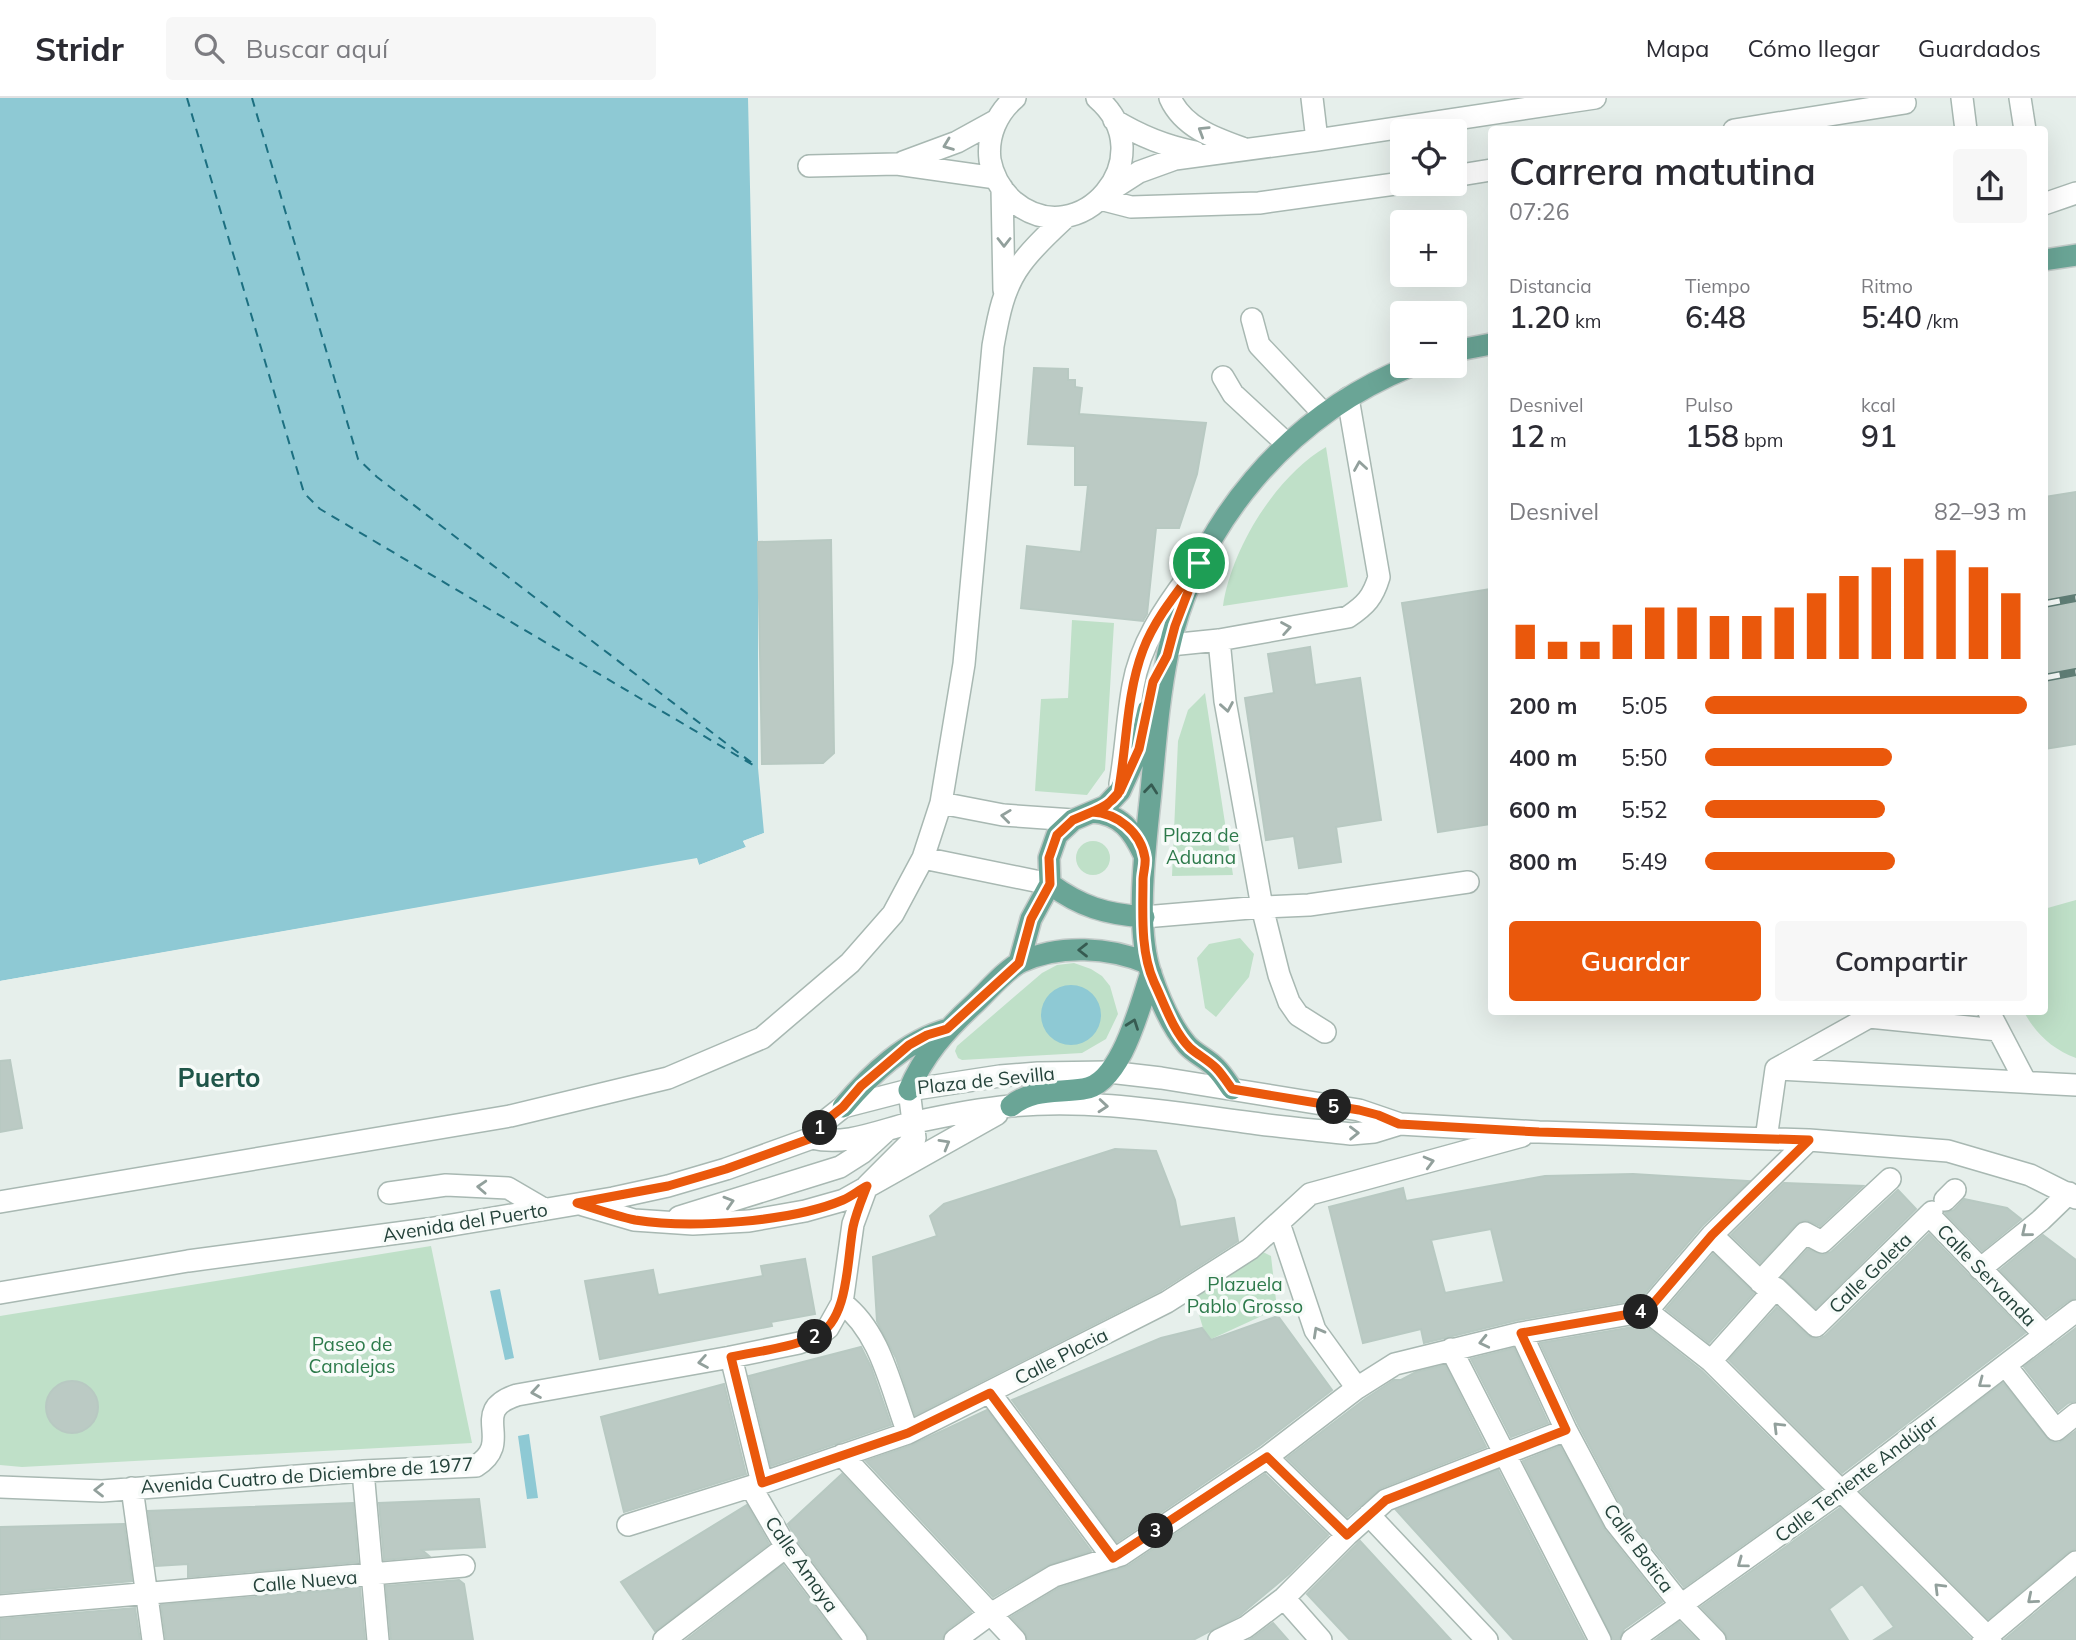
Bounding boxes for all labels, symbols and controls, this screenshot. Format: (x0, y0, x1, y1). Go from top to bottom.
search box (166, 17, 656, 80)
text: Stridr (35, 28, 124, 69)
icon: search (190, 29, 228, 67)
text: Buscar aquí (246, 32, 388, 65)
text: Mapa (1646, 33, 1709, 63)
text: Cómo llegar (1747, 33, 1880, 63)
text: Guardados (1918, 33, 2041, 63)
map controls (1390, 119, 1467, 378)
button: locate (1390, 119, 1467, 196)
one-way arrow (1198, 127, 1211, 140)
one-way arrow (942, 137, 955, 151)
text: Carrera matutina (1509, 147, 1816, 195)
button: share (1953, 149, 2027, 223)
text: 07:26 (1509, 197, 1569, 226)
button: + (1390, 210, 1467, 287)
one-way arrow (996, 237, 1012, 248)
text: Distancia (1509, 274, 1592, 298)
text: Tiempo (1685, 274, 1750, 298)
text: Ritmo (1861, 274, 1913, 298)
text: 1.20 (1509, 298, 1570, 336)
text: 6:48 (1685, 298, 1746, 336)
text: 5:40 (1861, 298, 1922, 336)
button: − (1390, 301, 1467, 378)
text: km (1570, 309, 1602, 333)
text: /km (1922, 309, 1959, 333)
text: Desnivel (1509, 393, 1583, 417)
text: Pulso (1685, 393, 1733, 417)
text: kcal (1861, 393, 1896, 417)
text: 12 (1509, 417, 1545, 455)
text: 158 (1685, 417, 1739, 455)
text: 91 (1861, 417, 1897, 455)
text: m (1545, 428, 1567, 452)
text: bpm (1739, 428, 1783, 452)
one-way arrow (1353, 460, 1368, 472)
text: Desnivel (1509, 497, 1599, 526)
text: 82–93 m (1934, 497, 2027, 526)
pin (1169, 533, 1229, 593)
icon: arrive (1180, 544, 1218, 582)
one-way arrow (1280, 621, 1292, 636)
text: 200 m (1509, 691, 1577, 720)
text: 5:05 (1621, 691, 1668, 720)
one-way arrow (1219, 701, 1234, 713)
text: 400 m (1509, 743, 1577, 772)
text: 5:50 (1621, 743, 1668, 772)
one-way arrow (1143, 784, 1158, 795)
text: 600 m (1509, 795, 1577, 824)
text: 5:52 (1621, 795, 1668, 824)
one-way arrow (1001, 808, 1012, 823)
park label: Plaza de Aduana (1163, 823, 1239, 869)
text: 800 m (1509, 847, 1577, 876)
text: 5:49 (1621, 847, 1668, 876)
button: Guardar (1509, 921, 1761, 1001)
button: Compartir (1775, 921, 2027, 1001)
one-way arrow (1077, 942, 1088, 958)
one-way arrow (1125, 1019, 1139, 1031)
district label: Puerto (178, 1061, 260, 1094)
street label: Plaza de Sevilla (916, 1061, 1056, 1099)
pin: 5 (1316, 1090, 1352, 1124)
text: 5 (1328, 1094, 1339, 1118)
one-way arrow (1098, 1098, 1109, 1113)
pin: 1 (802, 1110, 838, 1146)
text: 1 (814, 1115, 825, 1139)
one-way arrow (1349, 1125, 1360, 1140)
one-way arrow (937, 1139, 950, 1152)
one-way arrow (1423, 1155, 1435, 1170)
one-way arrow (476, 1179, 487, 1194)
one-way arrow (723, 1195, 735, 1210)
street label: Avenida del Puerto (381, 1197, 549, 1247)
street label: Calle Servanda (1932, 1219, 2042, 1331)
one-way arrow (2021, 1224, 2034, 1236)
street label: Calle Goleta (1824, 1228, 1916, 1318)
park label: Plazuela Pablo Grosso (1187, 1272, 1303, 1318)
pin: 4 (1624, 1294, 1658, 1330)
text: 4 (1635, 1299, 1646, 1323)
pin: 2 (798, 1320, 832, 1354)
street label: Calle Plocia (1010, 1322, 1112, 1390)
text: 2 (809, 1324, 820, 1348)
one-way arrow (1313, 1327, 1326, 1340)
park label: Paseo de Canalejas (309, 1332, 395, 1378)
one-way arrow (1478, 1334, 1490, 1348)
one-way arrow (697, 1354, 709, 1369)
one-way arrow (1979, 1375, 1991, 1388)
one-way arrow (530, 1384, 542, 1399)
street label: Calle Teniente Andújar (1770, 1409, 1942, 1547)
one-way arrow (1774, 1423, 1787, 1436)
street label: Avenida Cuatro de Diciembre de 1977 (140, 1451, 474, 1499)
one-way arrow (93, 1482, 104, 1498)
street label: Calle Botica (1599, 1499, 1679, 1597)
street label: Calle Amaya (760, 1511, 844, 1617)
pin: 3 (1138, 1514, 1174, 1548)
text: 3 (1150, 1518, 1161, 1542)
one-way arrow (1737, 1554, 1750, 1567)
street label: Calle Nueva (252, 1564, 358, 1598)
one-way arrow (1935, 1583, 1948, 1596)
one-way arrow (2027, 1591, 2040, 1603)

